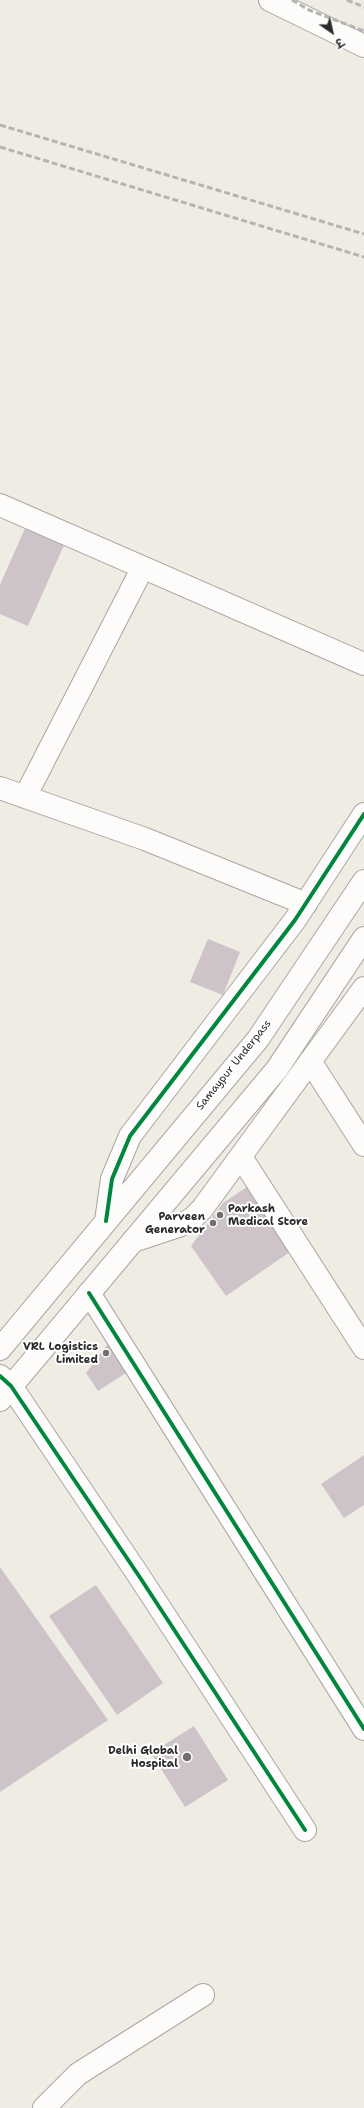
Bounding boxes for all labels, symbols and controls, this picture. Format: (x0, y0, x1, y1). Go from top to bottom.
north arrow (312, 12, 352, 52)
text: उ (332, 34, 346, 51)
street label: Samaypur Underpass (194, 1017, 274, 1113)
place label: Parkash Medical Store (228, 1202, 308, 1228)
place label: Parveen Generator (145, 1210, 205, 1236)
marker: Parkash Medical Store (215, 1210, 225, 1220)
marker: Parveen Generator (208, 1218, 218, 1228)
place label: VRL Logistics Limited (23, 1340, 98, 1366)
marker: VRL Logistics Limited (101, 1348, 111, 1358)
place label: Delhi Global Hospital (108, 1744, 178, 1770)
marker: Delhi Global Hospital (181, 1751, 193, 1763)

